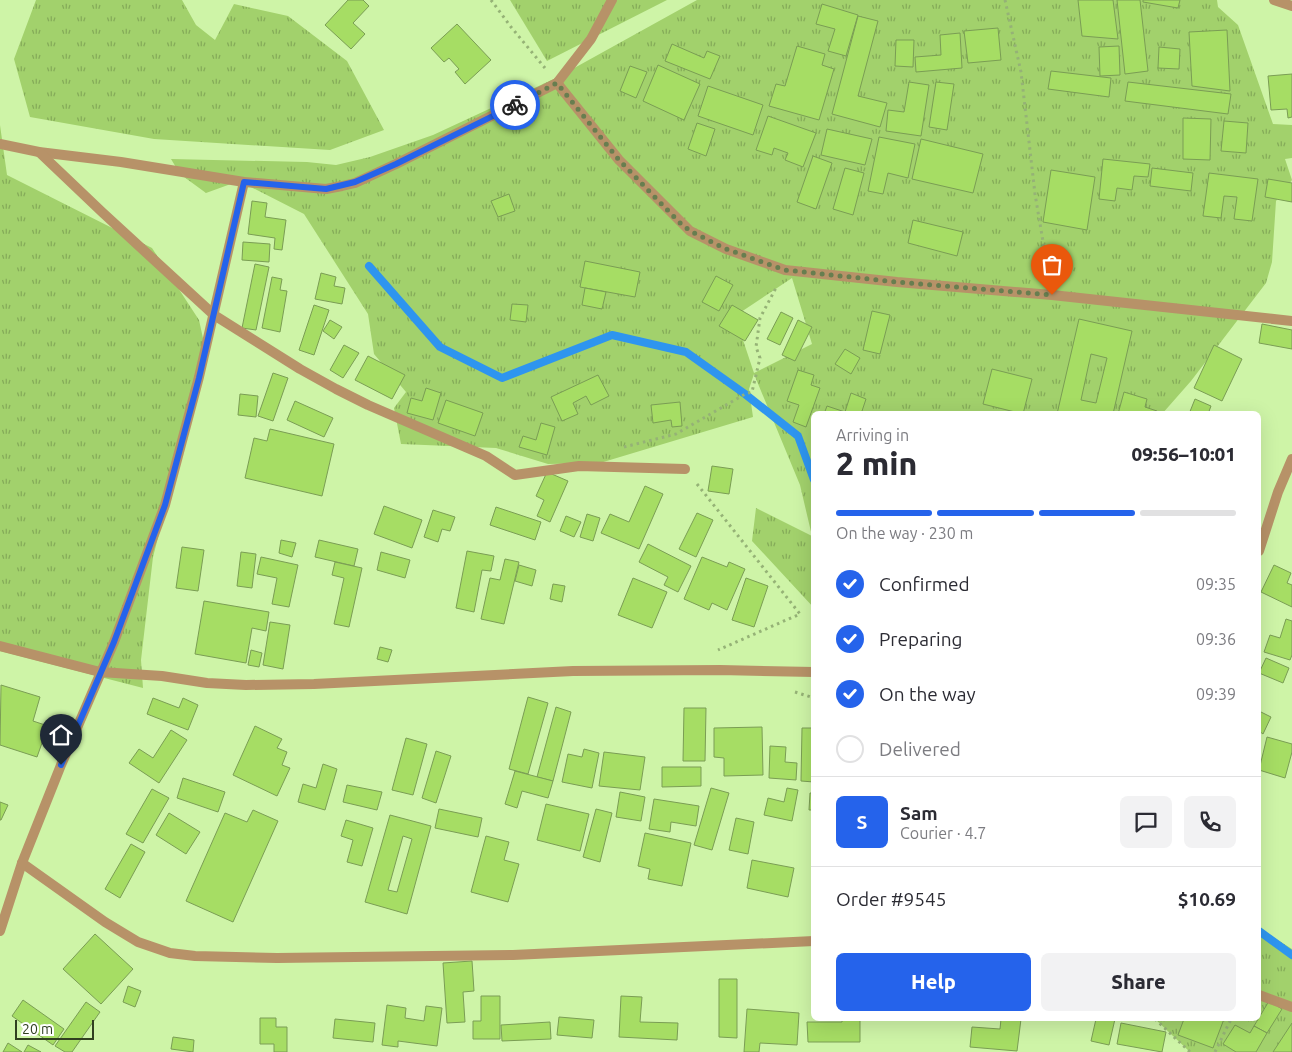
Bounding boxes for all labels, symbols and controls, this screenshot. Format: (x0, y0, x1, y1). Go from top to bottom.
courier (490, 80, 540, 130)
icon: bike (501, 91, 529, 119)
pin (1031, 244, 1073, 295)
icon: bag (1038, 251, 1066, 279)
text: Arriving in (836, 426, 909, 444)
text: 09:56–10:01 (1131, 443, 1236, 465)
text: 2 min (836, 445, 917, 481)
text: On the way · 230 m (836, 524, 973, 542)
icon: check (836, 570, 864, 598)
text: Confirmed (879, 573, 970, 595)
text: 09:35 (1196, 575, 1236, 593)
icon: check (836, 625, 864, 653)
text: Preparing (879, 628, 963, 650)
text: 09:36 (1196, 630, 1236, 648)
icon: check (836, 680, 864, 708)
text: On the way (879, 683, 976, 705)
text: 09:39 (1196, 685, 1236, 703)
pin (40, 714, 82, 765)
icon: home (47, 721, 75, 749)
text: Delivered (879, 738, 961, 760)
button: chat (1120, 796, 1172, 848)
button: phone (1184, 796, 1236, 848)
text: Sam (900, 802, 938, 824)
text: S (857, 811, 867, 833)
text: Courier · 4.7 (900, 824, 986, 842)
text: Order #9545 (836, 888, 946, 910)
text: $10.69 (1178, 888, 1236, 910)
button: Help (836, 953, 1031, 1011)
button: Share (1041, 953, 1236, 1011)
scale bar (15, 1017, 94, 1040)
text: 20 m (22, 1021, 53, 1037)

